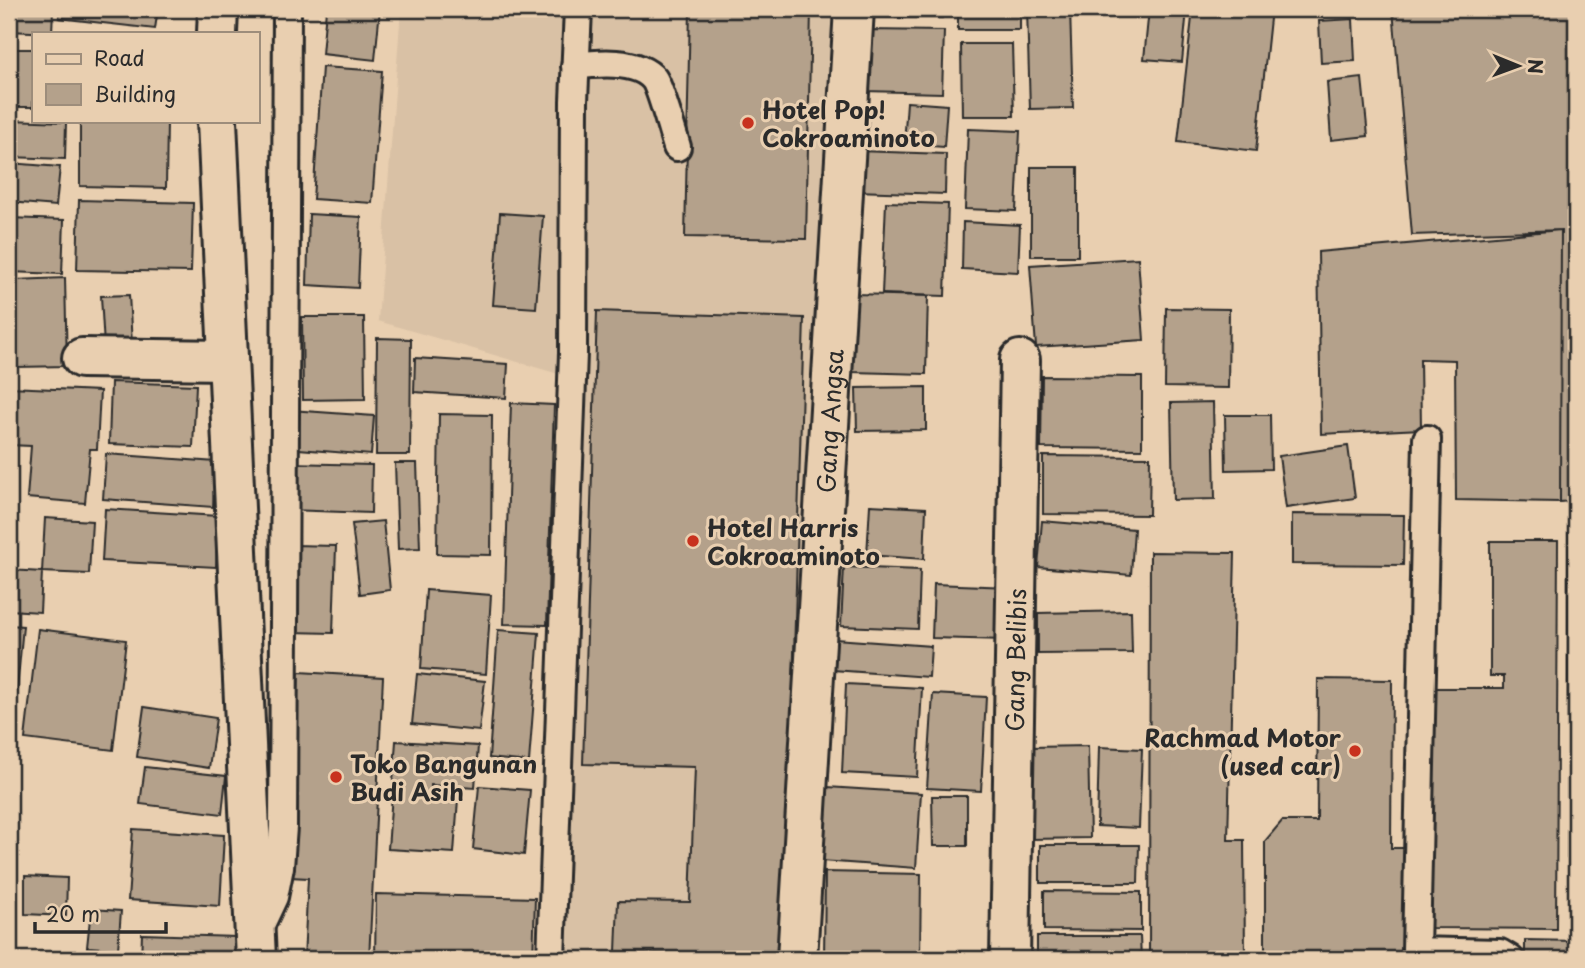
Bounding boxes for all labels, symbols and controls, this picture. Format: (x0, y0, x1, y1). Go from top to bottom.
legend (32, 32, 259, 122)
north arrow (1484, 32, 1554, 102)
text: Road (94, 41, 145, 73)
text: N (1522, 59, 1550, 74)
text: Building (94, 77, 176, 109)
place label: Hotel Pop! Cokroaminoto (762, 91, 935, 155)
marker: Hotel Pop! Cokroaminoto (740, 115, 756, 131)
street label: Gang Angsa (807, 348, 852, 494)
place label: Hotel Harris Cokroaminoto (707, 509, 880, 573)
marker: Hotel Harris Cokroaminoto (685, 533, 701, 549)
street label: Gang Belibis (996, 588, 1034, 732)
place label: Rachmad Motor (used car) (1144, 719, 1342, 783)
marker: Rachmad Motor (used car) (1347, 743, 1363, 759)
place label: Toko Bangunan Budi Asih (350, 745, 537, 809)
marker: Toko Bangunan Budi Asih (328, 769, 344, 785)
scale bar (35, 891, 166, 935)
text: 20 m (46, 897, 100, 929)

